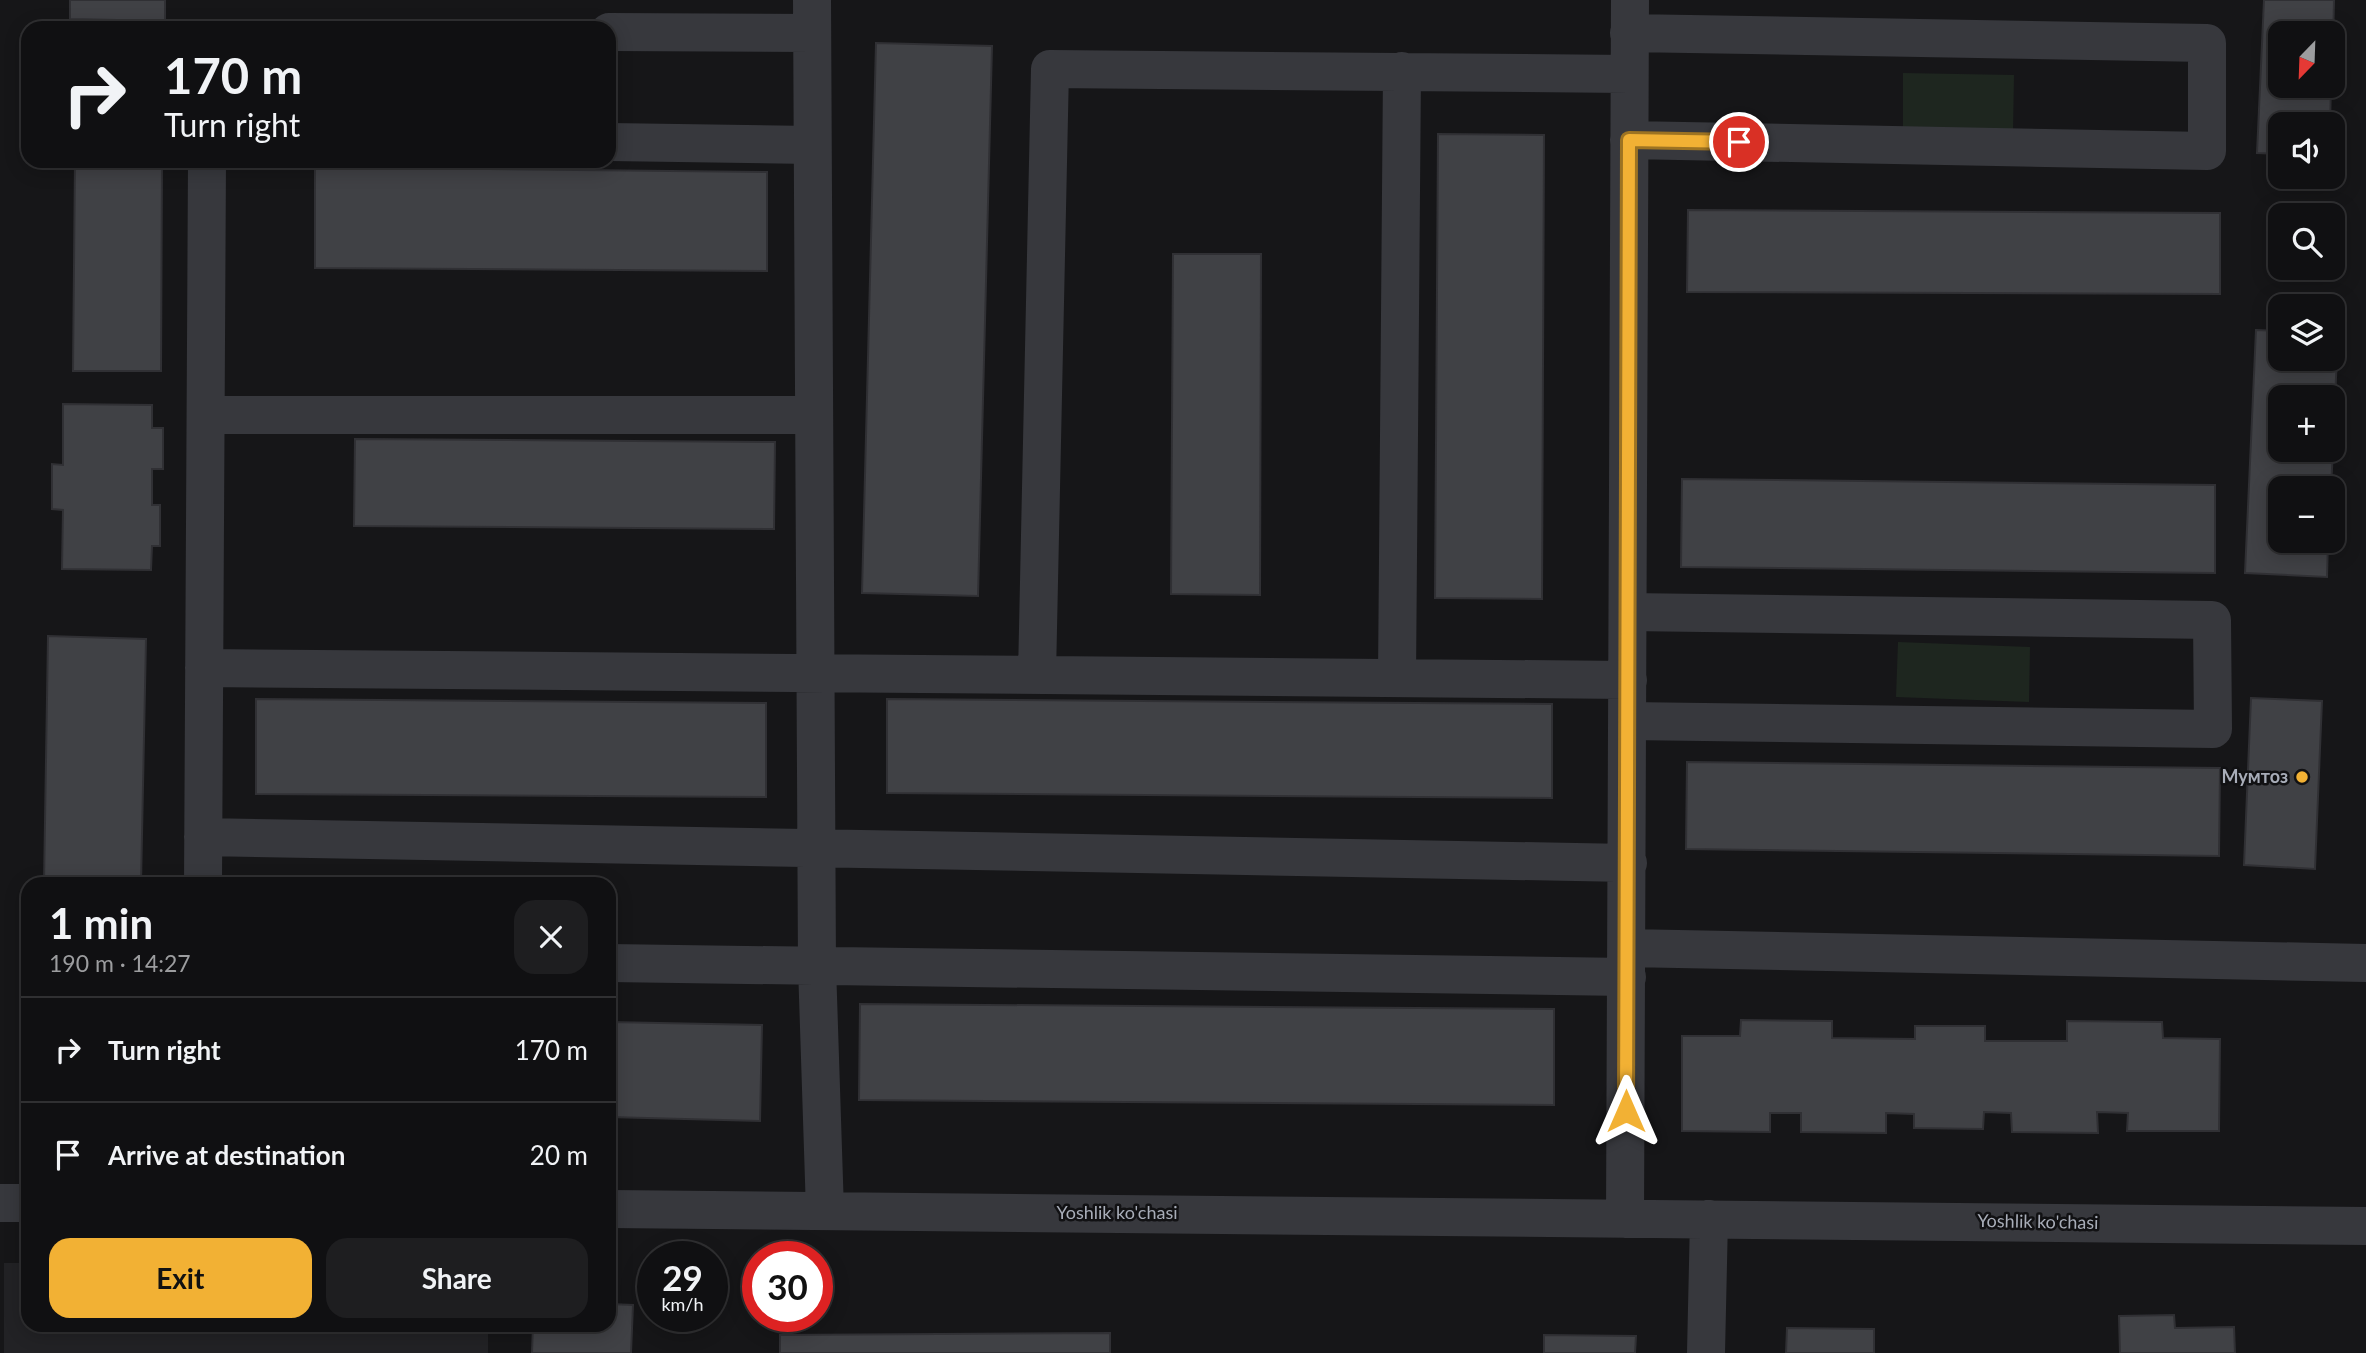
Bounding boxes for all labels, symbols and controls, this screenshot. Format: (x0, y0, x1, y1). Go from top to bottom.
north arrow (2268, 21, 2345, 98)
map controls (2268, 21, 2345, 553)
text: 170 m (164, 46, 302, 104)
icon: right (49, 49, 140, 140)
text: Turn right (164, 105, 300, 144)
pin (1709, 112, 1769, 172)
button: sound (2268, 112, 2345, 189)
icon: arrive (1720, 123, 1758, 161)
button: search (2268, 203, 2345, 280)
button: layers (2268, 294, 2345, 371)
button: + (2268, 385, 2345, 462)
button: − (2268, 476, 2345, 553)
place label: Мумтоз (2222, 765, 2288, 787)
marker: Мумтоз (2294, 769, 2310, 785)
text: 1 min (49, 898, 153, 948)
button: close (514, 900, 588, 974)
text: 190 m · 14:27 (49, 949, 191, 977)
icon: right (49, 1031, 87, 1069)
text: Turn right (108, 1034, 221, 1066)
text: 170 m (515, 1034, 588, 1066)
position arrow (1589, 1074, 1663, 1148)
icon: arrive (49, 1136, 87, 1174)
text: Arrive at destination (108, 1139, 345, 1171)
text: 20 m (530, 1139, 588, 1171)
street label: Yoshlik ko'chasi (1056, 1201, 1178, 1223)
street label: Yoshlik ko'chasi (1977, 1209, 2099, 1233)
button: Exit (49, 1238, 312, 1318)
button: Share (326, 1238, 588, 1318)
speed limit sign: 30 (742, 1241, 833, 1332)
text: 29 (662, 1256, 703, 1298)
text: km/h (661, 1293, 704, 1315)

